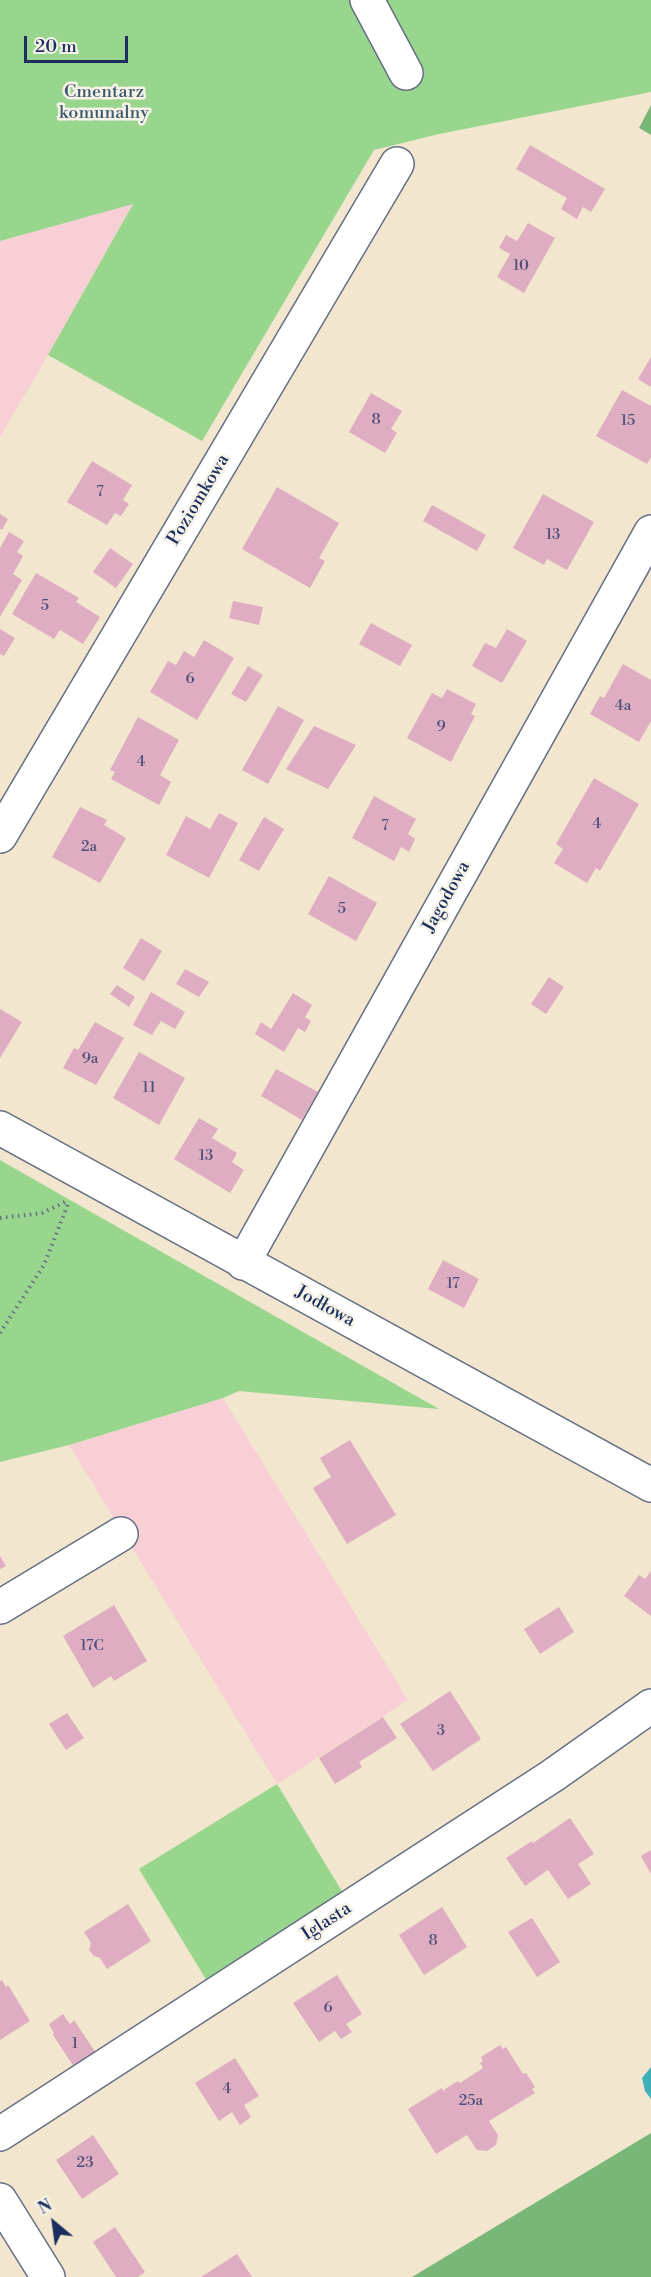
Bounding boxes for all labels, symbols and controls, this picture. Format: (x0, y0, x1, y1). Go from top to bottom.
scale bar (27, 24, 130, 62)
text: 20 m (35, 35, 77, 58)
park label: Cmentarz komunalny (59, 82, 149, 124)
house number: 10 (513, 257, 529, 275)
house number: 8 (371, 411, 381, 429)
house number: 15 (621, 412, 635, 430)
street label: Poziomkowa (163, 451, 235, 549)
house number: 7 (96, 483, 104, 501)
house number: 13 (546, 526, 560, 544)
house number: 5 (41, 597, 49, 615)
house number: 6 (185, 670, 195, 688)
house number: 4a (615, 697, 631, 715)
house number: 9 (436, 718, 446, 736)
house number: 4 (137, 753, 145, 771)
house number: 4 (593, 815, 601, 833)
house number: 7 (381, 817, 389, 835)
house number: 2a (81, 838, 97, 856)
street label: Jagodowa (419, 858, 475, 936)
house number: 5 (338, 900, 346, 918)
house number: 9a (82, 1050, 98, 1068)
house number: 11 (142, 1079, 156, 1097)
house number: 13 (199, 1147, 213, 1165)
house number: 17 (446, 1275, 460, 1293)
street label: Jodłowa (291, 1282, 359, 1332)
house number: 17C (80, 1637, 104, 1655)
house number: 3 (437, 1722, 445, 1740)
street label: Iglasta (298, 1898, 356, 1946)
house number: 8 (428, 1932, 438, 1950)
house number: 6 (323, 1999, 333, 2017)
house number: 1 (72, 2035, 78, 2053)
house number: 4 (223, 2080, 231, 2098)
house number: 25a (459, 2092, 483, 2110)
house number: 23 (77, 2154, 93, 2172)
north arrow (24, 2193, 84, 2253)
text: N (35, 2195, 56, 2219)

